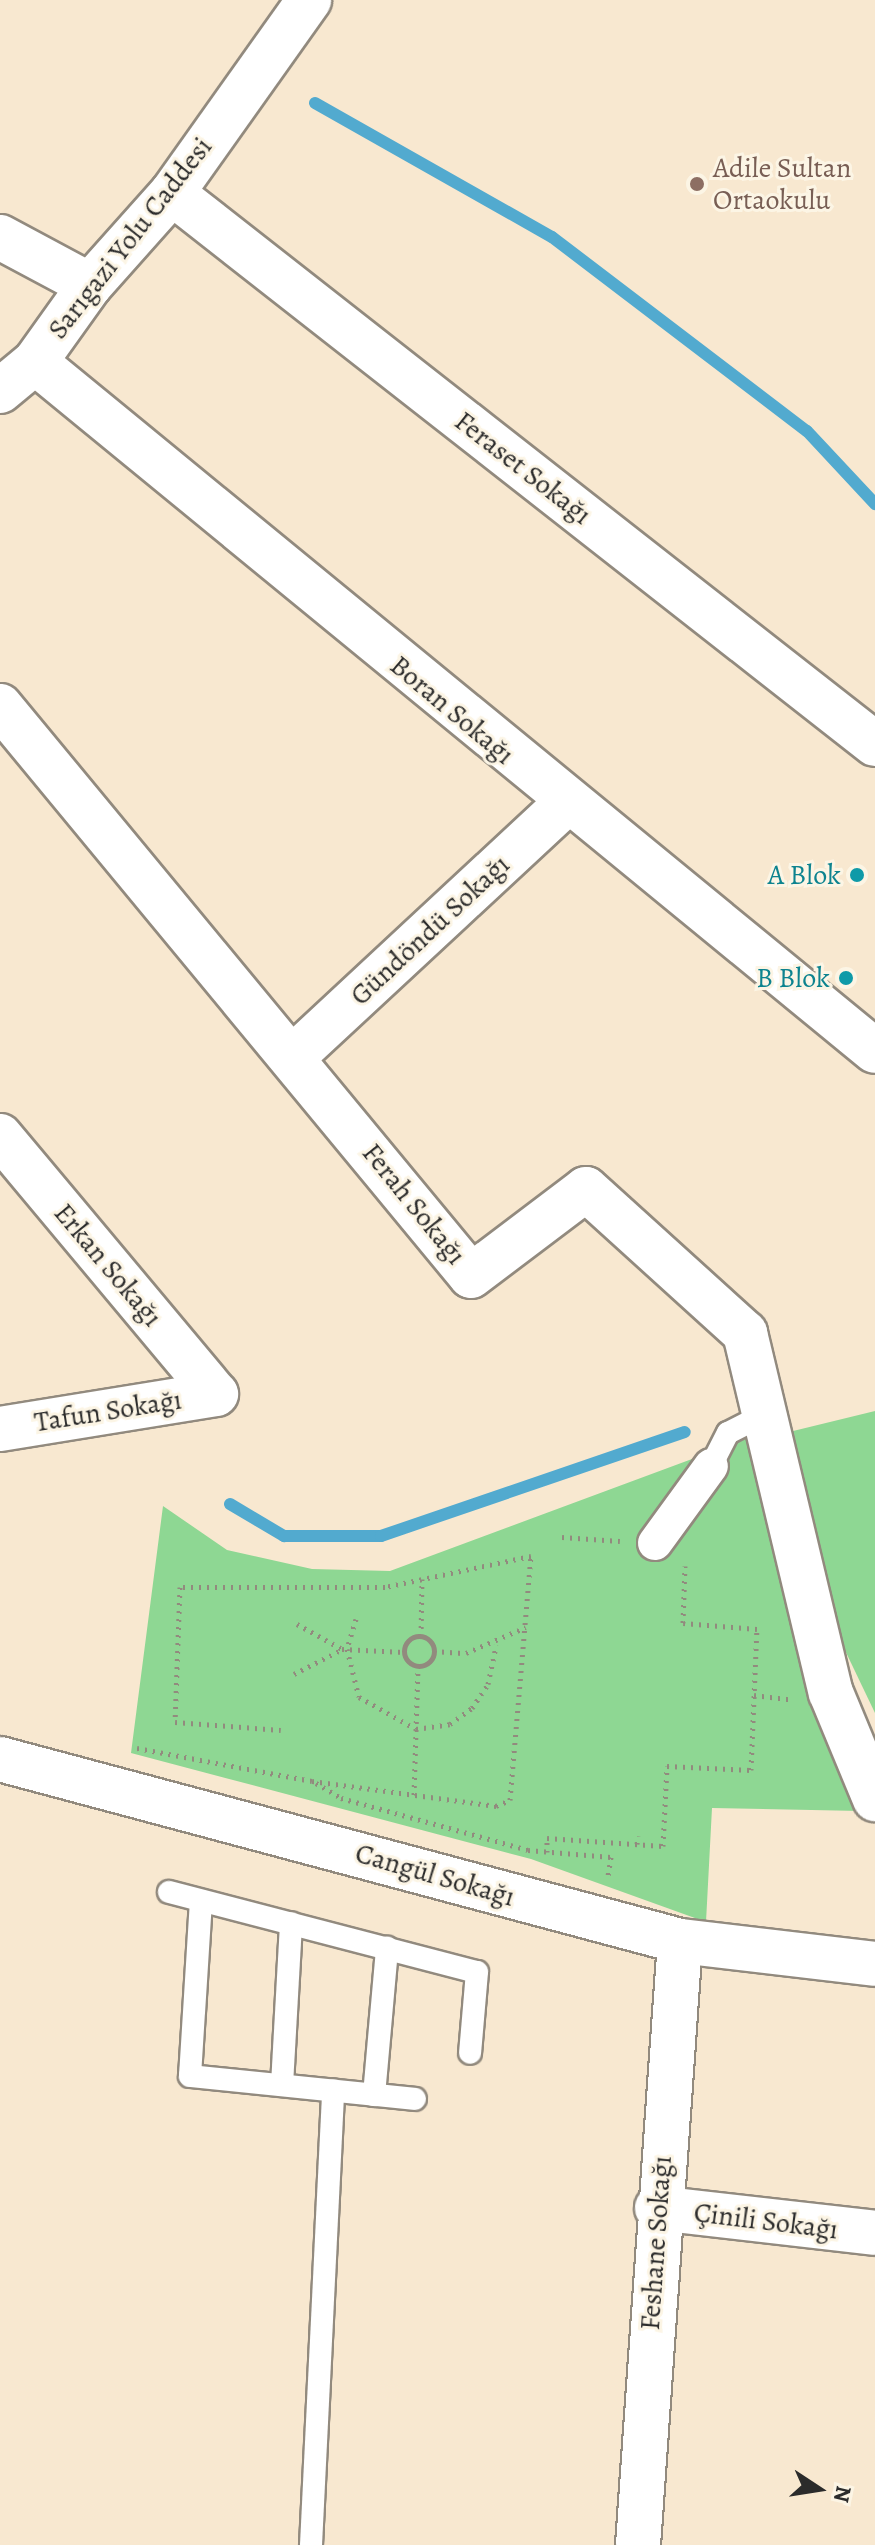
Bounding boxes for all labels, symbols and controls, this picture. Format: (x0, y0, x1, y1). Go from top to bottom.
street label: Sarıgazi Yolu Caddesi (41, 130, 219, 346)
place label: Adile Sultan Ortaokulu (713, 151, 851, 217)
marker: Adile Sultan Ortaokulu (688, 175, 706, 193)
street label: Feraset Sokağı (448, 404, 598, 532)
street label: Boran Sokağı (383, 648, 521, 772)
street label: Gündöndü Sokağı (344, 848, 516, 1012)
place label: A Blok (768, 858, 841, 892)
marker: A Blok (848, 866, 866, 884)
place label: B Blok (756, 961, 830, 995)
marker: B Blok (837, 969, 855, 987)
street label: Ferah Sokağı (355, 1137, 473, 1271)
street label: Erkan Sokağı (47, 1197, 169, 1333)
street label: Tafun Sokağı (32, 1383, 184, 1439)
street label: Cangül Sokağı (352, 1836, 518, 1914)
street label: Feshane Sokağı (633, 2155, 679, 2331)
street label: Çinili Sokağı (692, 2195, 840, 2247)
north arrow (779, 2449, 859, 2529)
text: N (826, 2483, 859, 2505)

